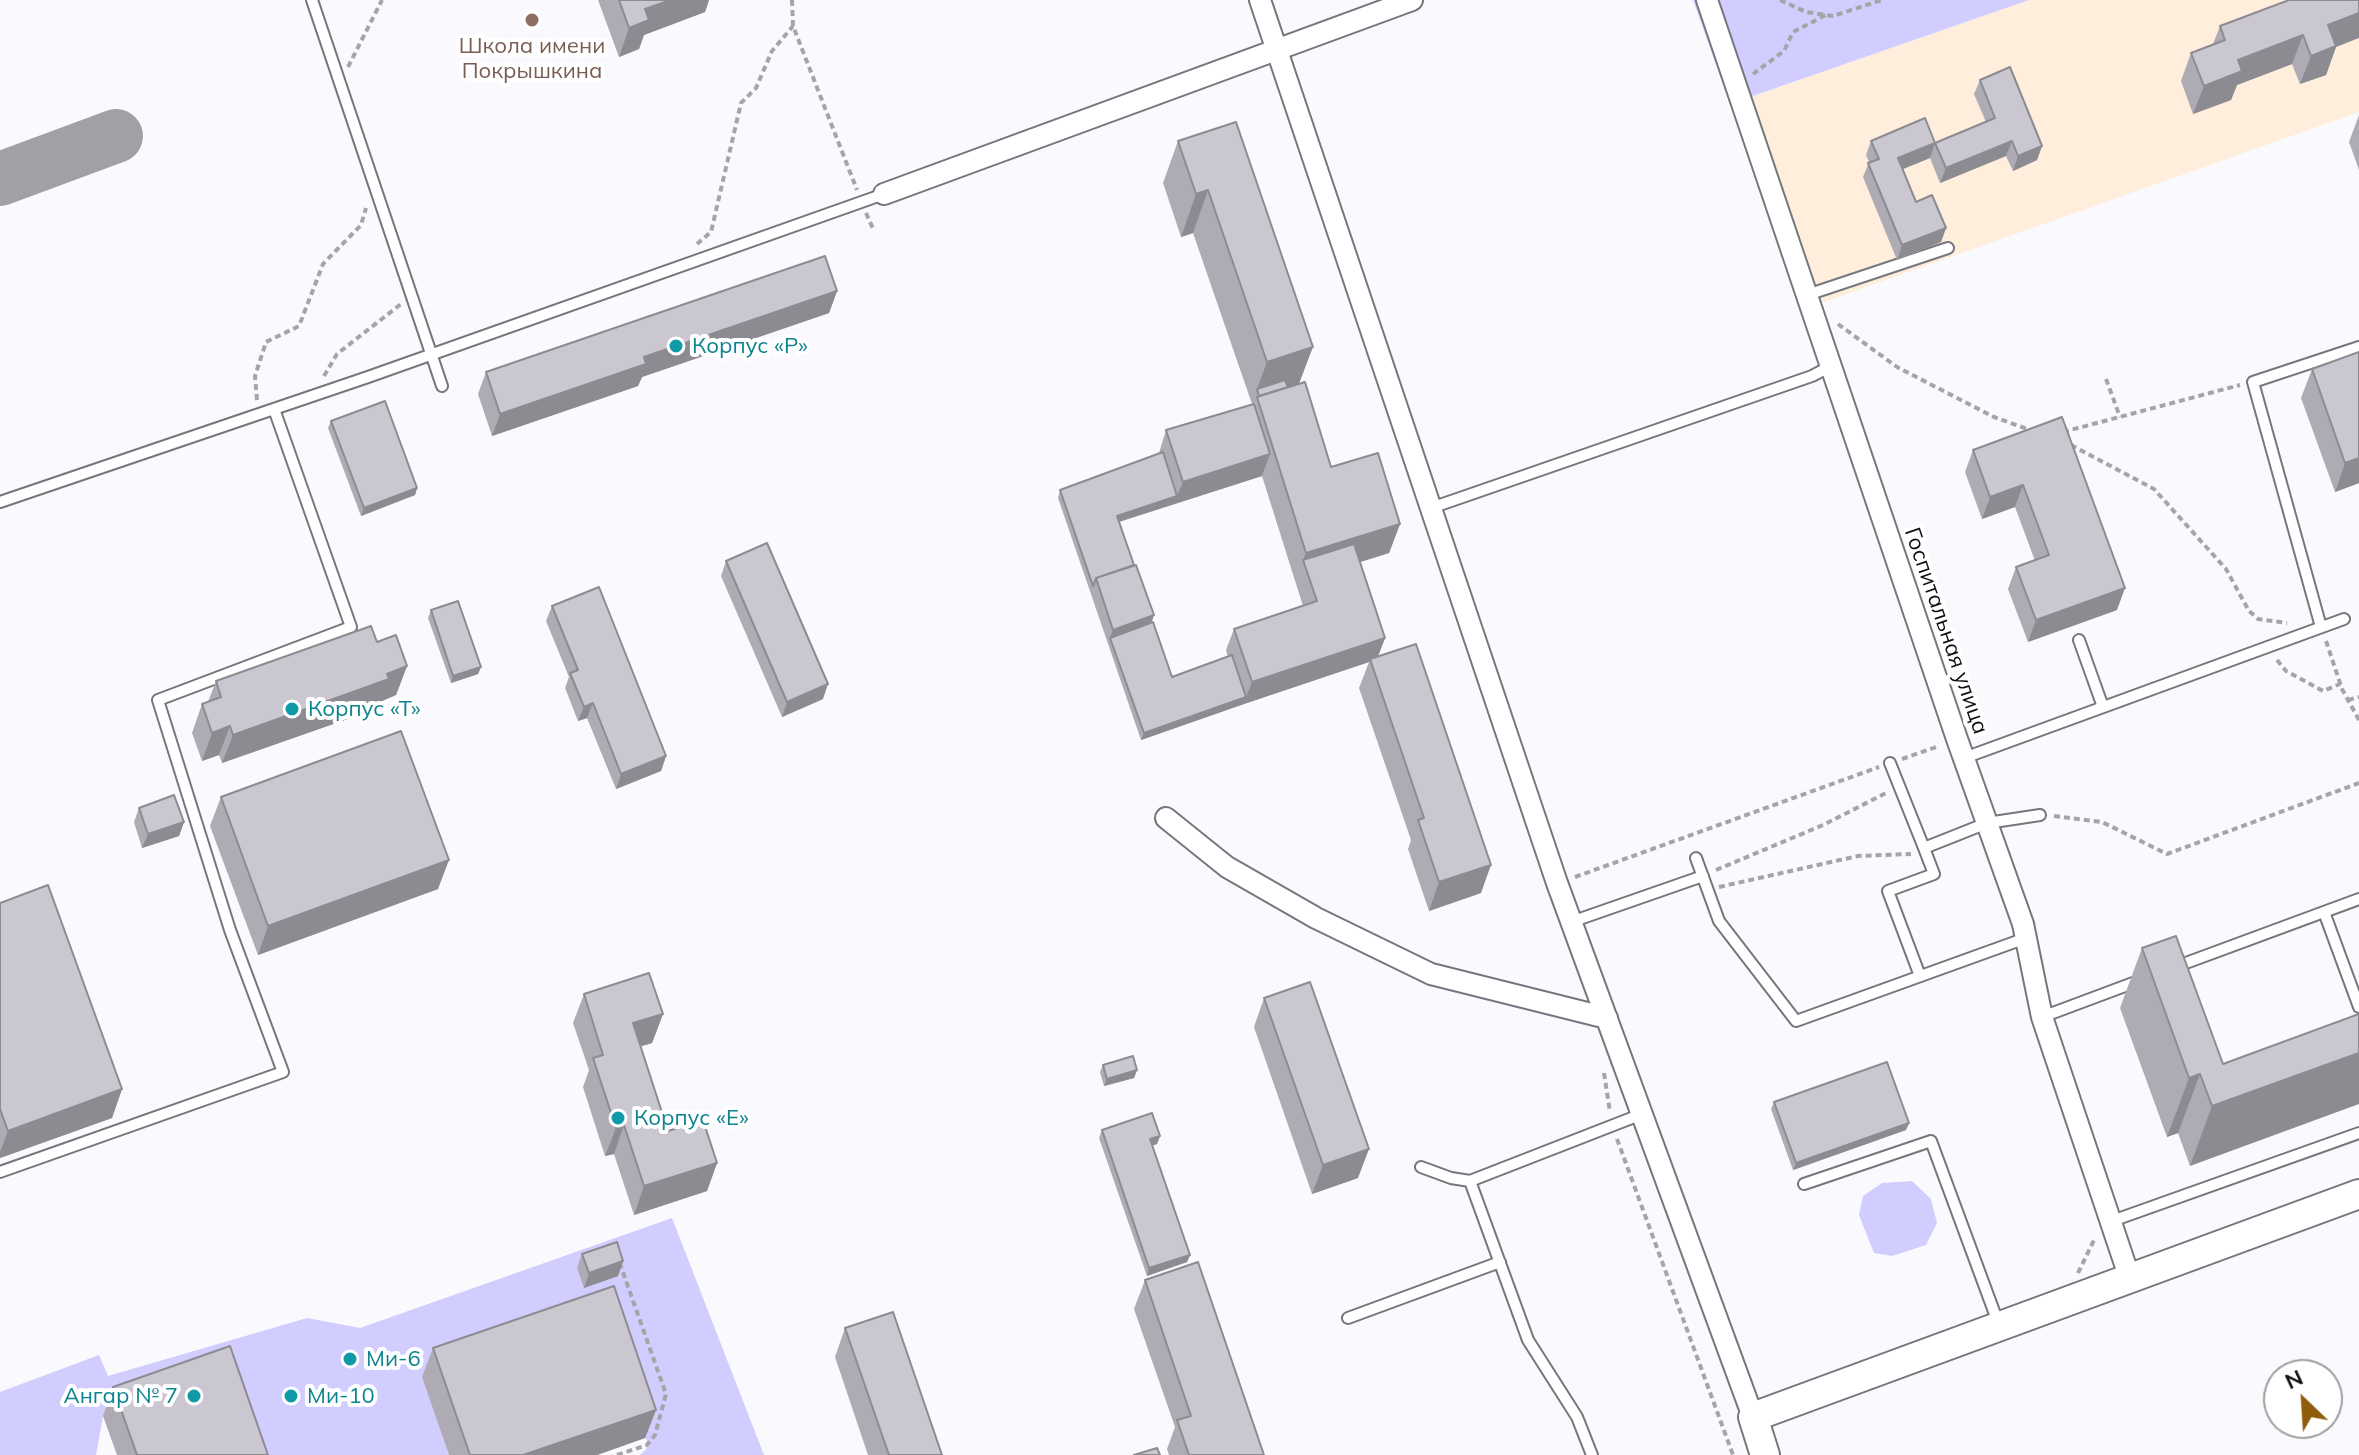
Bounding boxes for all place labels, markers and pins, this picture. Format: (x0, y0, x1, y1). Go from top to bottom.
marker: Школа имени Покрышкина (523, 11, 541, 29)
place label: Школа имени Покрышкина (459, 33, 605, 84)
place label: Корпус «Р» (692, 333, 808, 359)
marker: Корпус «Р» (667, 337, 685, 355)
place label: Корпус «Т» (308, 696, 420, 722)
marker: Корпус «Т» (283, 700, 301, 718)
place label: Корпус «Е» (634, 1105, 749, 1131)
marker: Корпус «Е» (609, 1109, 627, 1127)
place label: Ми-6 (366, 1346, 421, 1372)
marker: Ми-6 (341, 1350, 359, 1368)
place label: Ангар № 7 (63, 1383, 178, 1409)
place label: Ми-10 (307, 1383, 375, 1409)
marker: Ангар № 7 (185, 1387, 203, 1405)
marker: Ми-10 (282, 1387, 300, 1405)

